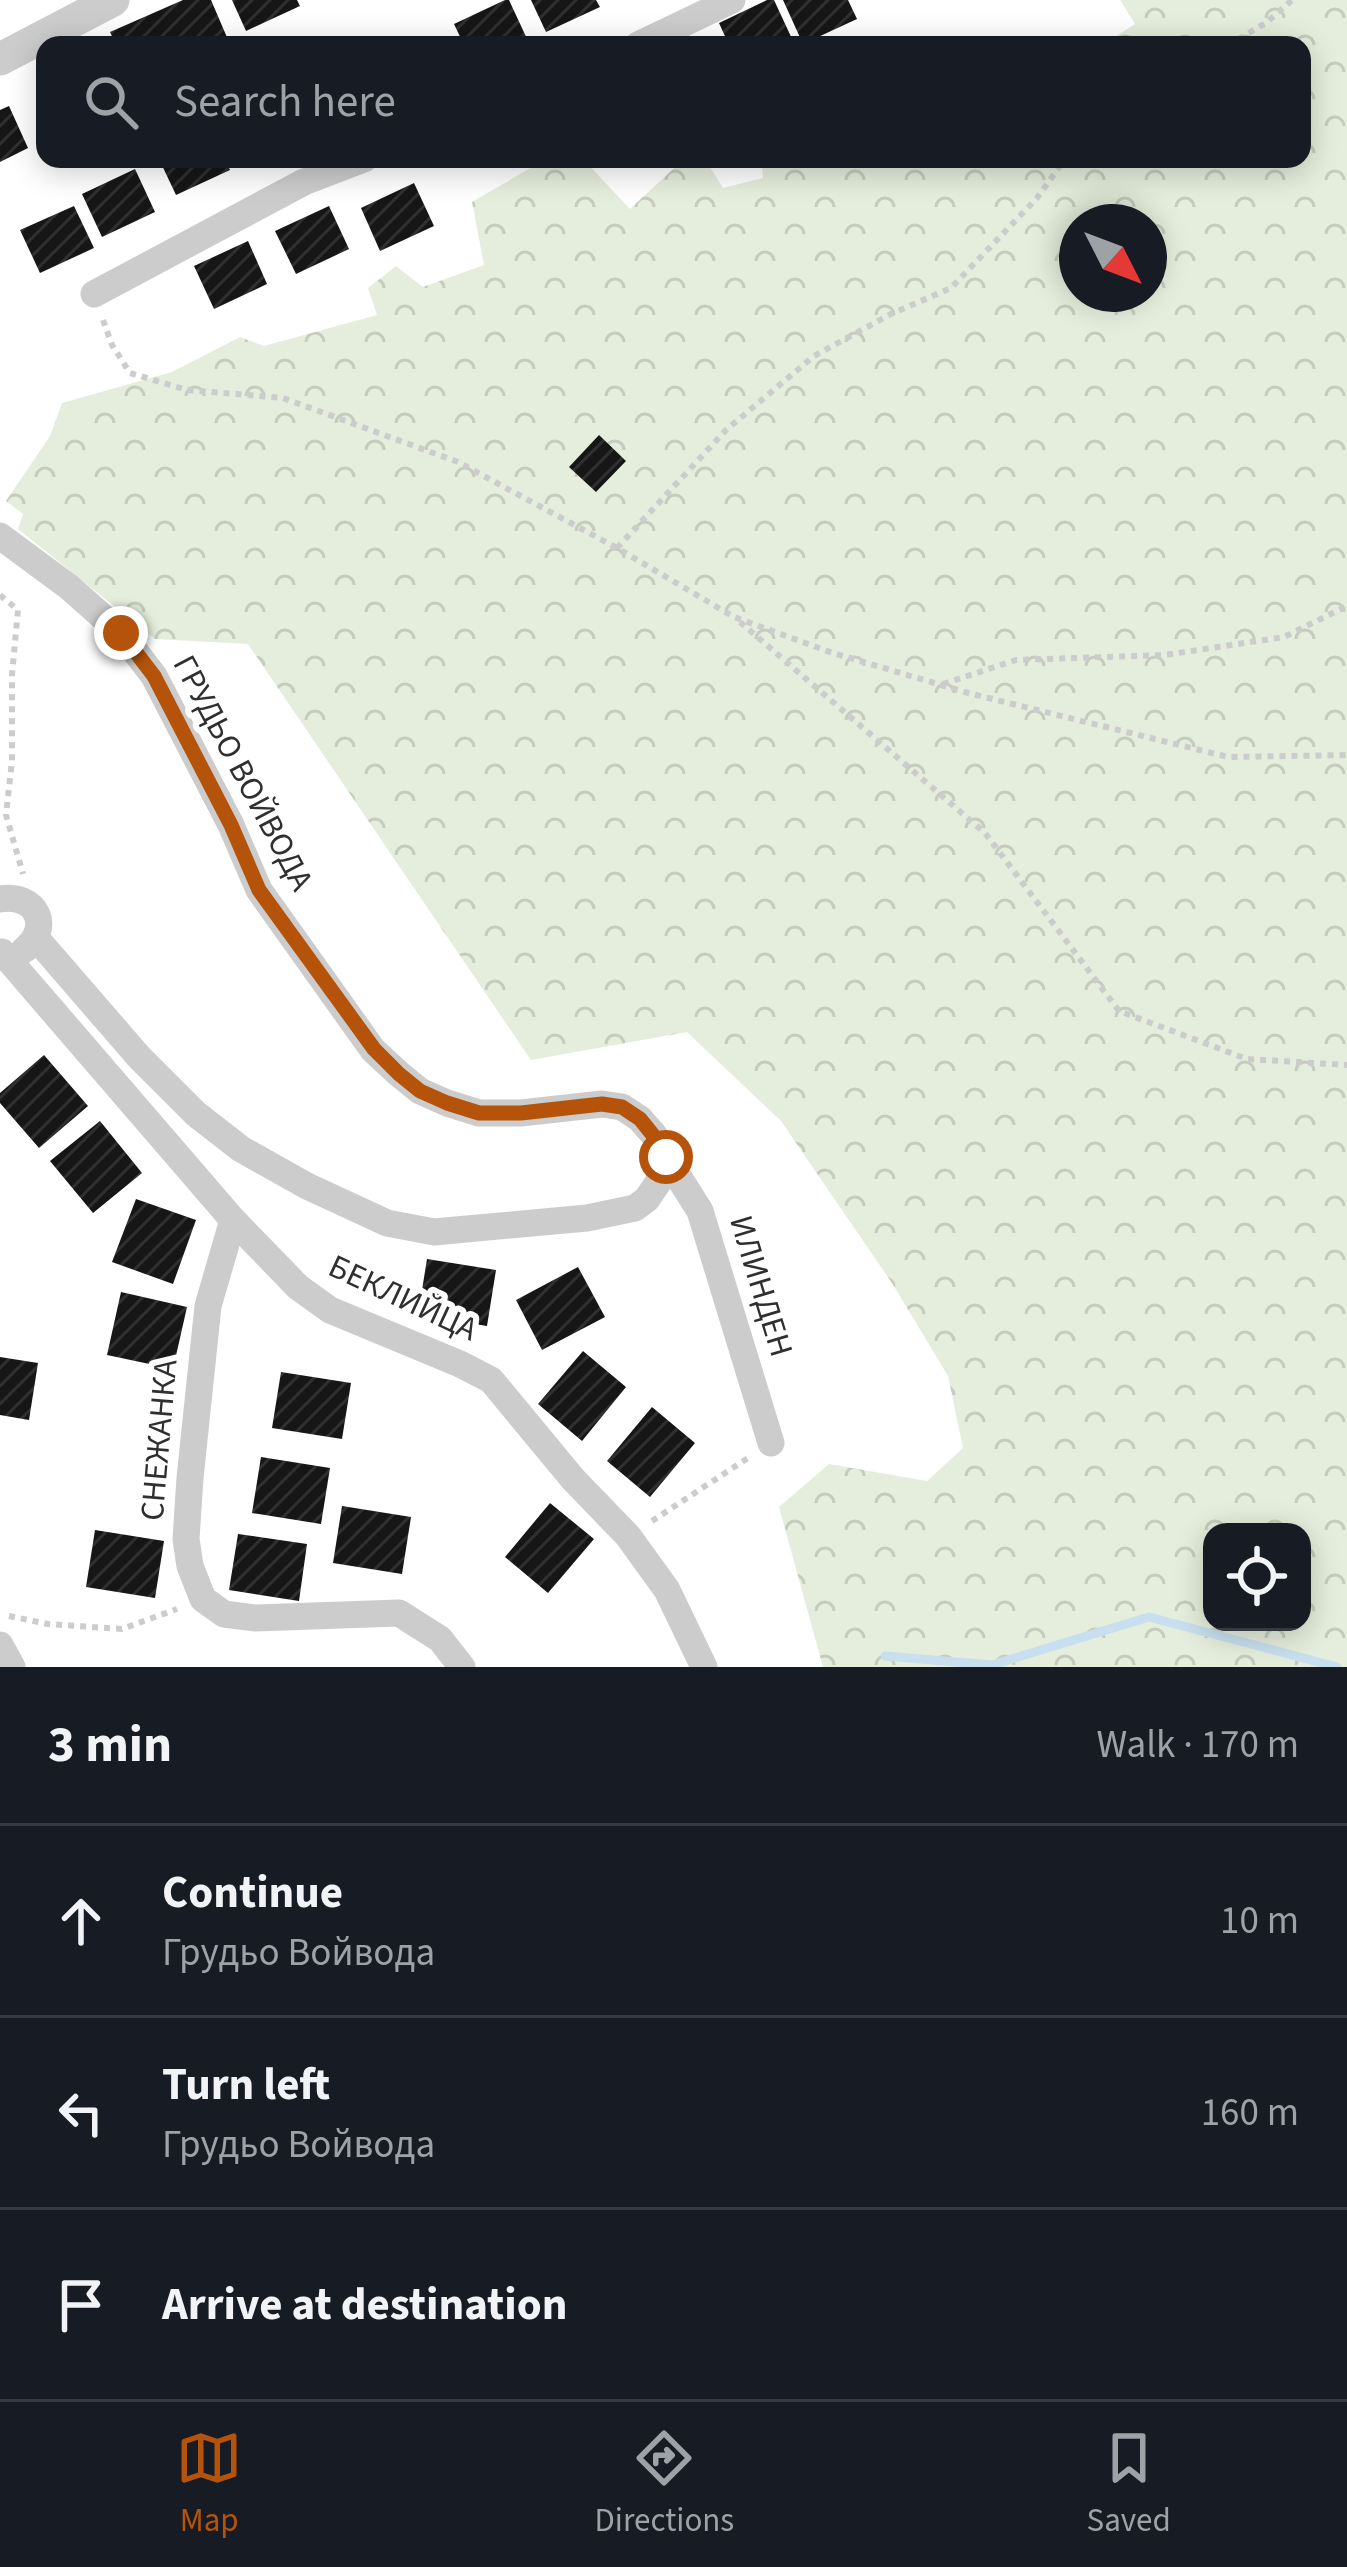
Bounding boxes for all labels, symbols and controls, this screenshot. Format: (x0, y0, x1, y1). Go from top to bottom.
search box (36, 36, 1311, 168)
icon: search (78, 69, 144, 135)
text: Search here (174, 70, 396, 134)
north arrow (1059, 204, 1167, 312)
route end (94, 606, 148, 660)
street label: ГРУДЬО ВОЙВОДА (161, 647, 325, 899)
route start (639, 1130, 693, 1184)
street label: ИЛИНДЕН (717, 1210, 805, 1362)
street label: БЕКЛИЙЦА (321, 1243, 485, 1353)
street label: СНЕЖАНКА (129, 1357, 189, 1523)
map controls (1203, 1523, 1311, 1631)
button: locate (1203, 1523, 1311, 1631)
text: 3 min (48, 1709, 172, 1781)
text: Walk · 170 m (1096, 1717, 1299, 1773)
text: Continue (162, 1861, 343, 1925)
icon: ahead (48, 1888, 114, 1954)
text: 10 m (1220, 1893, 1299, 1949)
text: Грудьо Войвода (162, 1925, 435, 1981)
text: Turn left (162, 2053, 330, 2117)
icon: left (48, 2080, 114, 2146)
text: 160 m (1201, 2085, 1299, 2141)
text: Грудьо Войвода (162, 2117, 435, 2173)
icon: arrive (48, 2272, 114, 2338)
text: Arrive at destination (162, 2273, 567, 2337)
tab: Map (176, 2425, 242, 2544)
tab: Directions (595, 2425, 734, 2544)
tab: Saved (1087, 2425, 1171, 2544)

